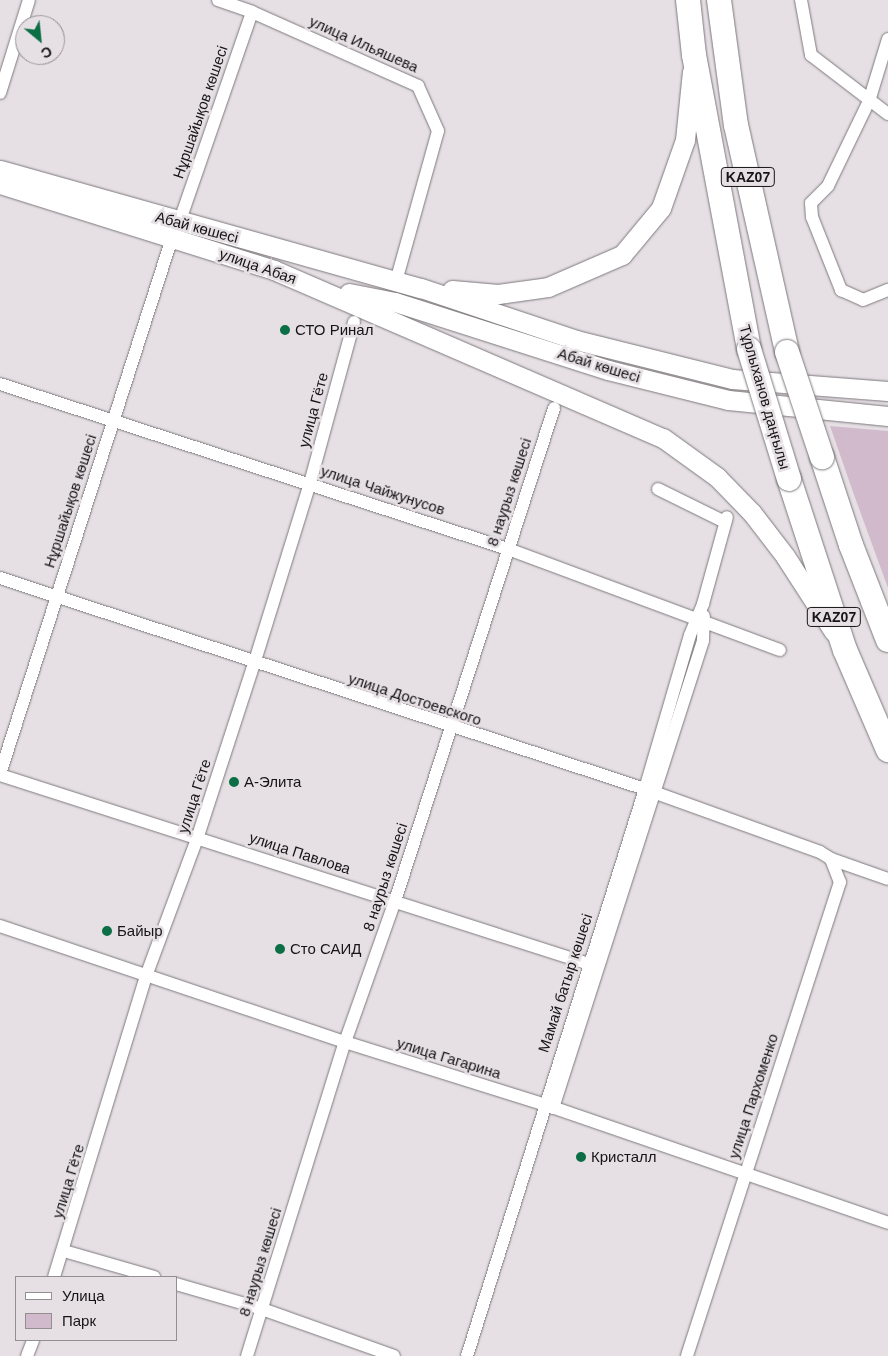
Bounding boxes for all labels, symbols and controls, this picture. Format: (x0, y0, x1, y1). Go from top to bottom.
street label: улица Ильяшева (307, 12, 421, 76)
north arrow (15, 15, 65, 65)
text: С (38, 43, 55, 62)
street label: Нұршайықов көшесі (169, 43, 231, 181)
road number: KAZ07 (720, 166, 776, 188)
street label: Абай көшесі (153, 207, 241, 247)
street label: улица Абая (217, 244, 299, 288)
place label: СТО Ринал (295, 321, 373, 339)
street label: Тұрлыханов даңғылы (736, 323, 794, 471)
marker: СТО Ринал (279, 324, 291, 336)
street label: Абай көшесі (556, 344, 642, 386)
street label: улица Гёте (294, 371, 332, 449)
street label: Нұршайықов көшесі (40, 432, 100, 570)
street label: 8 наурыз көшесі (483, 436, 535, 548)
street label: улица Чайжунусов (319, 461, 447, 519)
road number: KAZ07 (806, 606, 862, 628)
street label: улица Достоевского (346, 669, 484, 729)
street label: улица Гёте (174, 757, 214, 835)
place label: А-Элита (244, 773, 301, 791)
marker: А-Элита (228, 776, 240, 788)
street label: 8 наурыз көшесі (359, 821, 411, 933)
street label: улица Павлова (247, 828, 353, 878)
street label: Мамай батыр көшесі (534, 911, 596, 1055)
place label: Байыр (117, 922, 163, 940)
marker: Байыр (101, 925, 113, 937)
place label: Сто САИД (290, 940, 361, 958)
marker: Сто САИД (274, 943, 286, 955)
street label: улица Пархоменко (724, 1031, 782, 1161)
street label: улица Гагарина (395, 1034, 503, 1082)
street label: улица Гёте (48, 1142, 88, 1220)
place label: Кристалл (591, 1148, 657, 1166)
marker: Кристалл (575, 1151, 587, 1163)
street label: 8 наурыз көшесі (235, 1206, 285, 1318)
legend (15, 1276, 178, 1341)
text: Улица (62, 1287, 105, 1304)
text: Парк (62, 1312, 96, 1329)

